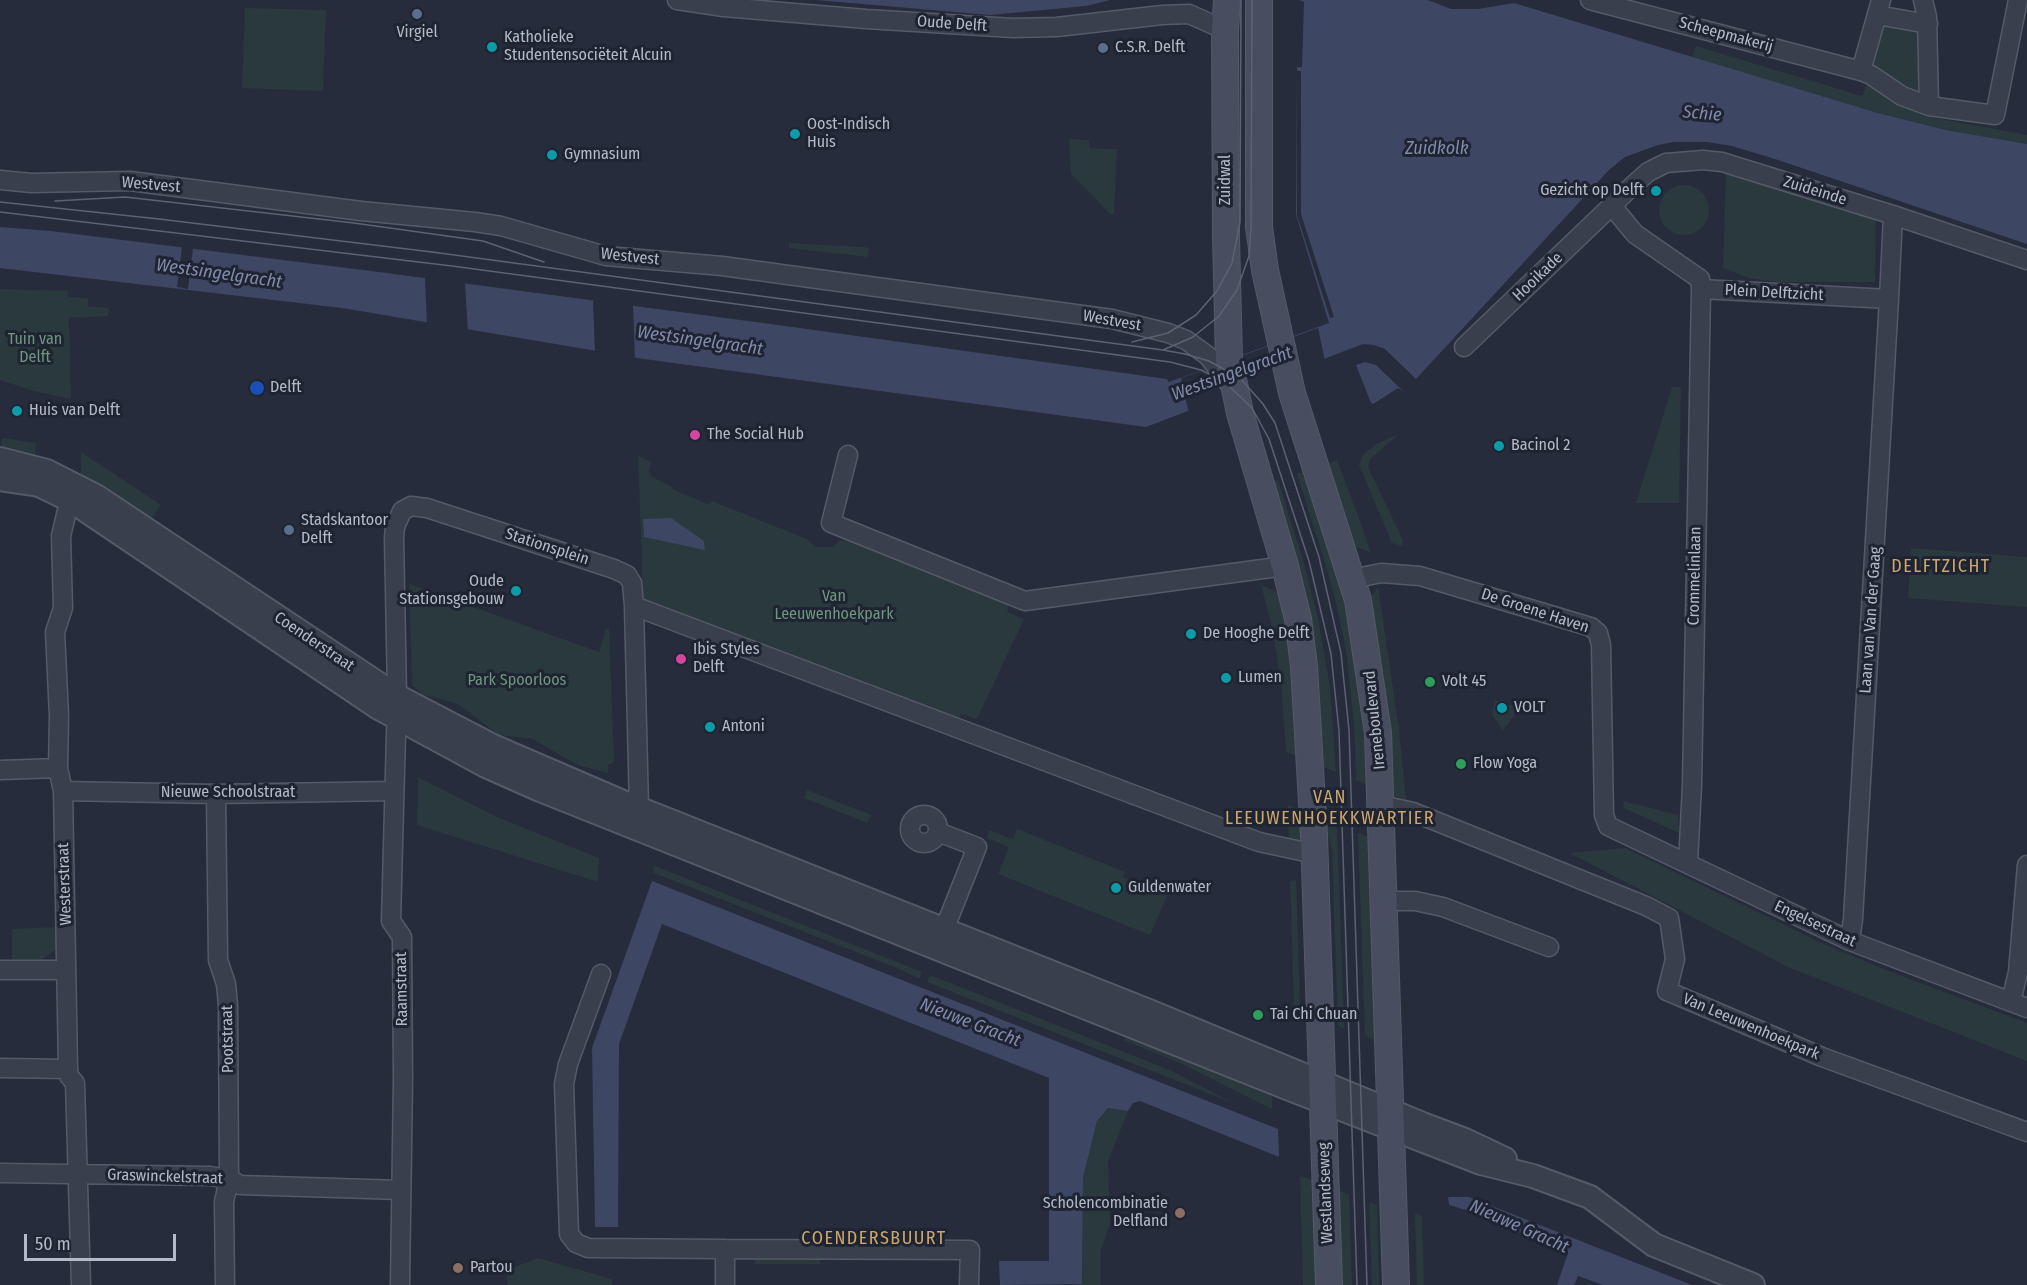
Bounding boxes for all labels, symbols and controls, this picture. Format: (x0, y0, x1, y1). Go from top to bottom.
marker: Virgiel (410, 7, 424, 21)
street label: Oude Delft (916, 12, 988, 36)
street label: Scheepmakerij (1677, 13, 1775, 57)
place label: Virgiel (396, 23, 438, 43)
place label: Katholieke Studentensociëteit Alcuin (504, 28, 672, 66)
place label: C.S.R. Delft (1115, 38, 1185, 58)
marker: Katholieke Studentensociëteit Alcuin (485, 40, 499, 54)
marker: C.S.R. Delft (1096, 41, 1110, 55)
water label: Schie (1682, 102, 1722, 126)
place label: Oost-Indisch Huis (807, 115, 890, 153)
marker: Oost-Indisch Huis (788, 127, 802, 141)
water label: Zuidkolk (1405, 138, 1469, 160)
place label: Gymnasium (564, 145, 640, 165)
marker: Gymnasium (545, 148, 559, 162)
street label: Zuidwal (1216, 155, 1236, 205)
street label: Zuideinde (1781, 172, 1849, 210)
street label: Westvest (121, 173, 181, 197)
place label: Gezicht op Delft (1540, 181, 1644, 201)
marker: Gezicht op Delft (1649, 184, 1663, 198)
street label: Westvest (600, 244, 660, 270)
street label: Hooikade (1509, 249, 1567, 305)
water label: Westsingelgracht (155, 254, 283, 294)
street label: Plein Delftzicht (1724, 281, 1824, 305)
street label: Westvest (1081, 306, 1143, 336)
water label: Westsingelgracht (636, 321, 764, 361)
park label: Tuin van Delft (8, 330, 62, 368)
water label: Westsingelgracht (1169, 342, 1295, 406)
place label: Delft (270, 378, 302, 398)
marker: Delft (248, 379, 266, 397)
place label: Huis van Delft (29, 401, 120, 421)
marker: Huis van Delft (10, 404, 24, 418)
place label: The Social Hub (707, 425, 804, 445)
marker: The Social Hub (688, 428, 702, 442)
place label: Bacinol 2 (1511, 436, 1570, 456)
marker: Bacinol 2 (1492, 439, 1506, 453)
place label: Stadskantoor Delft (301, 511, 388, 549)
marker: Stadskantoor Delft (282, 523, 296, 537)
street label: Stationsplein (503, 524, 591, 570)
street label: Crommelinlaan (1685, 526, 1705, 626)
street label: Laan van Van der Gaag (1856, 546, 1886, 694)
district label: DELFTZICHT (1891, 556, 1991, 578)
place label: Oude Stationsgebouw (399, 572, 504, 610)
marker: Oude Stationsgebouw (509, 584, 523, 598)
street label: De Groene Haven (1479, 585, 1591, 637)
park label: Van Leeuwenhoekpark (774, 587, 894, 625)
street label: Coenderstraat (270, 608, 358, 676)
place label: De Hooghe Delft (1203, 624, 1310, 644)
marker: De Hooghe Delft (1184, 627, 1198, 641)
place label: Ibis Styles Delft (693, 640, 759, 678)
marker: Ibis Styles Delft (674, 652, 688, 666)
place label: Lumen (1238, 668, 1282, 688)
street label: Ireneboulevard (1360, 670, 1390, 770)
park label: Park Spoorloos (468, 671, 566, 691)
marker: Lumen (1219, 671, 1233, 685)
place label: Volt 45 (1442, 672, 1486, 692)
marker: Volt 45 (1423, 675, 1437, 689)
place label: VOLT (1514, 698, 1545, 718)
marker: VOLT (1495, 701, 1509, 715)
place label: Antoni (722, 717, 765, 737)
marker: Antoni (703, 720, 717, 734)
place label: Flow Yoga (1473, 754, 1537, 774)
marker: Flow Yoga (1454, 757, 1468, 771)
street label: Nieuwe Schoolstraat (161, 783, 295, 803)
district label: VAN LEEUWENHOEKKWARTIER (1225, 787, 1435, 830)
street label: Westerstraat (54, 842, 76, 926)
place label: Guldenwater (1128, 878, 1211, 898)
marker: Guldenwater (1109, 881, 1123, 895)
street label: Engelsestraat (1771, 897, 1859, 951)
street label: Raamstraat (392, 952, 412, 1026)
street label: Van Leeuwenhoekpark (1680, 989, 1822, 1065)
water label: Nieuwe Gracht (917, 994, 1023, 1052)
street label: Pootstraat (218, 1005, 238, 1073)
place label: Tai Chi Chuan (1270, 1005, 1357, 1025)
marker: Tai Chi Chuan (1251, 1008, 1265, 1022)
street label: Westlandseweg (1315, 1142, 1337, 1244)
street label: Graswinckelstraat (107, 1165, 223, 1189)
place label: Scholencombinatie Delfland (1043, 1194, 1168, 1232)
water label: Nieuwe Gracht (1466, 1196, 1572, 1258)
marker: Scholencombinatie Delfland (1173, 1206, 1187, 1220)
scale bar (27, 1222, 178, 1260)
district label: COENDERSBUURT (801, 1228, 947, 1250)
text: 50 m (35, 1233, 71, 1255)
place label: Partou (470, 1258, 513, 1278)
marker: Partou (451, 1261, 465, 1275)

